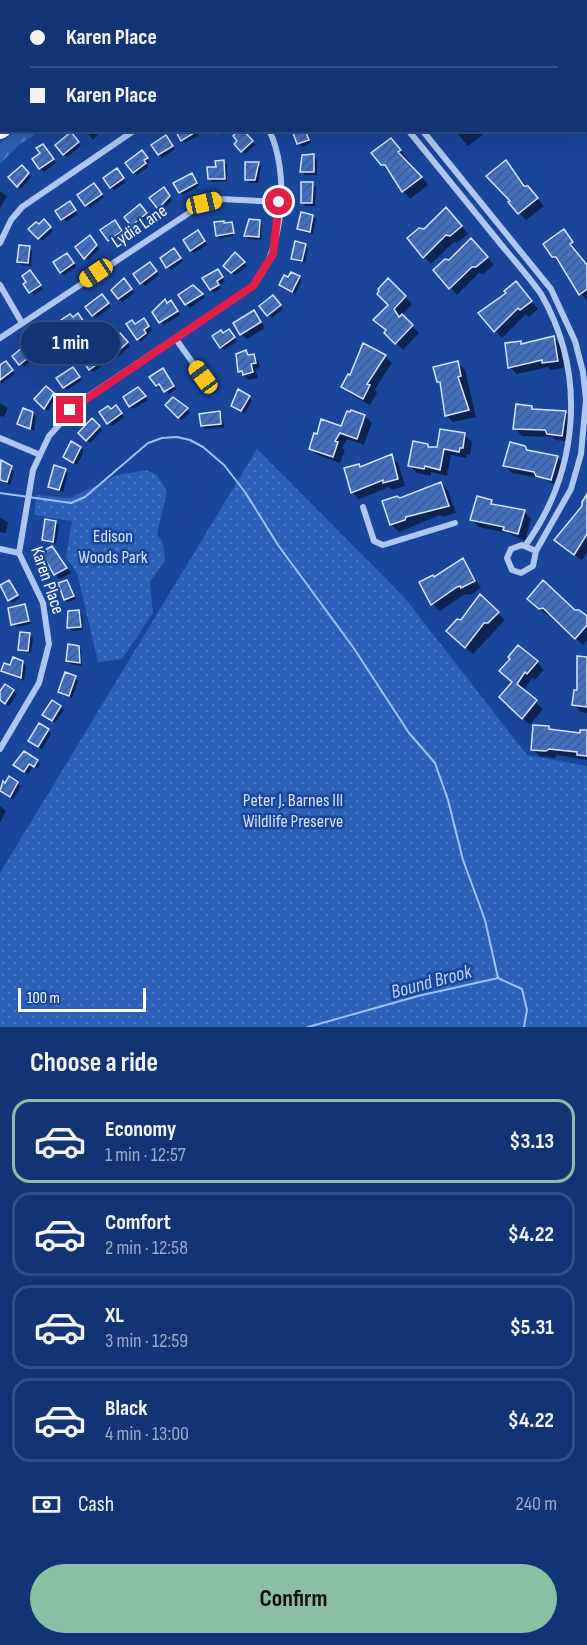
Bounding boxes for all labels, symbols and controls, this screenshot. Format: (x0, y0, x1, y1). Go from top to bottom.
text: Karen Place (66, 24, 157, 51)
text: Karen Place (66, 82, 157, 109)
route start (265, 188, 292, 215)
car (184, 190, 224, 216)
street label: Lydia Lane (108, 200, 171, 253)
car (76, 255, 116, 291)
callout: 1 min (20, 323, 119, 365)
text: 1 min (52, 331, 89, 355)
car (185, 357, 221, 397)
route end (56, 396, 83, 423)
park label: Edison Woods Park (78, 526, 148, 568)
street label: Karen Place (26, 544, 69, 617)
park label: Peter J. Barnes III Wildlife Preserve (243, 790, 343, 832)
water label: Bound Brook (388, 960, 475, 1004)
scale bar (18, 985, 146, 1013)
text: 100 m (27, 989, 60, 1008)
text: Choose a ride (30, 1047, 158, 1079)
icon: car (33, 1114, 87, 1168)
text: Economy (105, 1116, 176, 1143)
text: $3.13 (509, 1128, 554, 1155)
text: 1 min · 12:57 (105, 1143, 186, 1167)
icon: car (33, 1207, 87, 1261)
text: Comfort (105, 1209, 171, 1236)
text: $4.22 (508, 1221, 554, 1248)
text: 2 min · 12:58 (105, 1236, 188, 1260)
icon: car (33, 1300, 87, 1354)
text: XL (105, 1302, 124, 1329)
text: $5.31 (510, 1314, 554, 1341)
text: 3 min · 12:59 (105, 1329, 188, 1353)
icon: car (33, 1393, 87, 1447)
text: Black (105, 1395, 147, 1422)
text: $4.22 (508, 1407, 554, 1434)
text: 4 min · 13:00 (105, 1422, 189, 1446)
icon: cash (30, 1488, 63, 1521)
text: Cash (78, 1491, 114, 1518)
text: 240 m (516, 1492, 557, 1516)
button: Confirm (30, 1564, 557, 1633)

